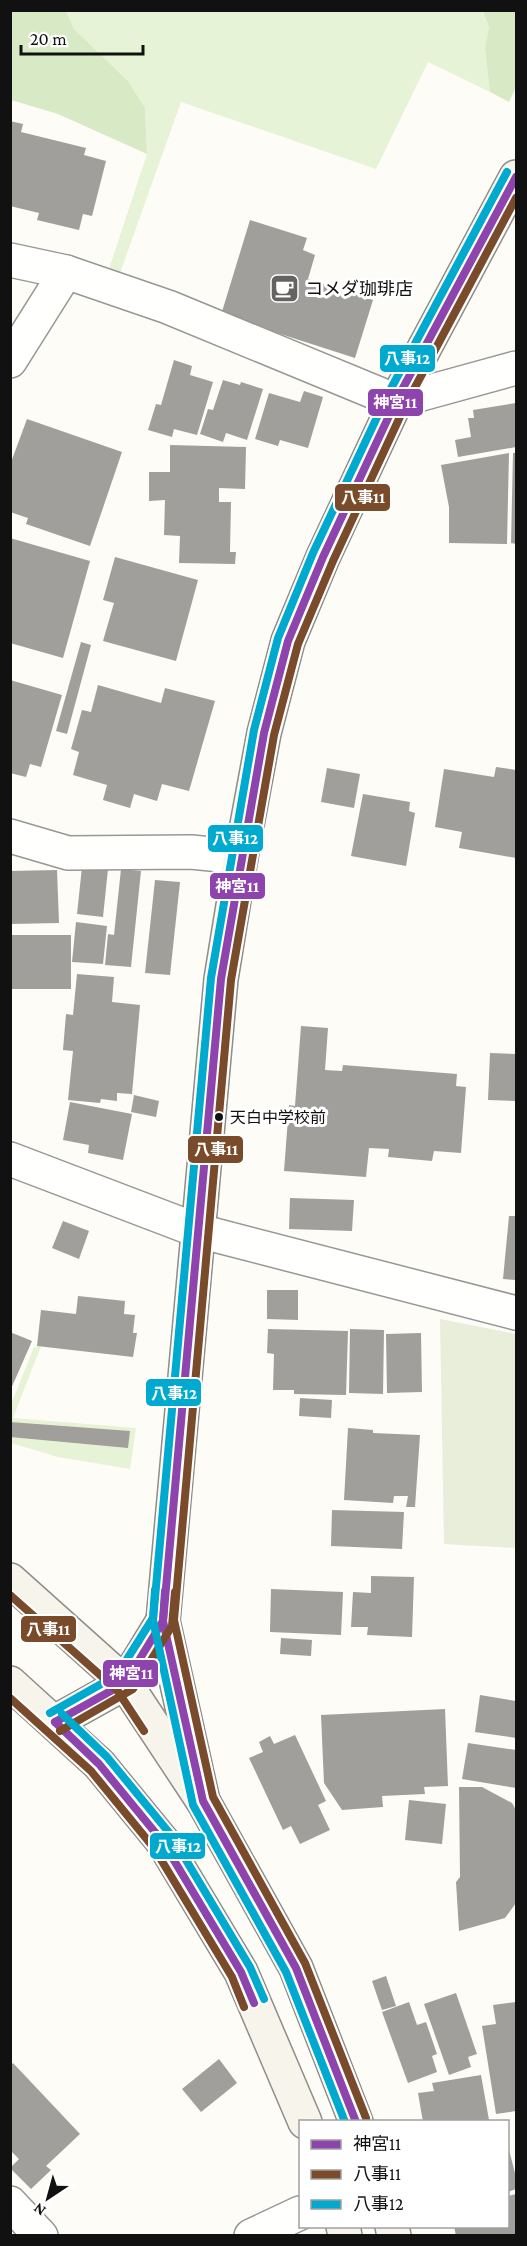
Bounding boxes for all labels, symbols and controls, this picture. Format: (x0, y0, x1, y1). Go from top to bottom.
scale bar (21, 18, 142, 56)
text: 20 m (30, 29, 67, 49)
cafe icon: コメダ珈琲店 (268, 273, 300, 305)
place label: コメダ珈琲店 (305, 279, 413, 299)
line badge: 八事12 (379, 344, 436, 373)
text: 八事12 (384, 350, 430, 367)
line badge: 神宮11 (367, 388, 424, 417)
text: 神宮11 (373, 393, 417, 411)
line badge: 八事11 (334, 483, 391, 512)
text: 八事11 (341, 489, 385, 506)
line badge: 八事12 (207, 824, 264, 853)
text: 八事12 (212, 830, 258, 847)
line badge: 神宮11 (209, 872, 266, 900)
text: 神宮11 (215, 877, 259, 895)
place label: 天白中学校前 (230, 1109, 326, 1126)
marker: 天白中学校前 (213, 1111, 225, 1123)
line badge: 八事11 (187, 1135, 244, 1164)
text: 八事11 (194, 1141, 238, 1158)
line badge: 八事12 (145, 1378, 202, 1407)
text: 八事12 (151, 1385, 197, 1402)
line badge: 八事11 (20, 1615, 77, 1643)
text: 八事11 (26, 1621, 70, 1638)
line badge: 神宮11 (102, 1659, 159, 1688)
text: 神宮11 (109, 1664, 153, 1682)
line badge: 八事12 (149, 1832, 206, 1860)
text: 八事12 (155, 1838, 201, 1855)
legend (299, 2120, 509, 2228)
text: 神宮11 (353, 2134, 401, 2154)
text: 八事11 (353, 2164, 401, 2184)
north arrow (18, 2168, 78, 2228)
text: 八事12 (353, 2194, 404, 2214)
text: N (30, 2200, 49, 2220)

